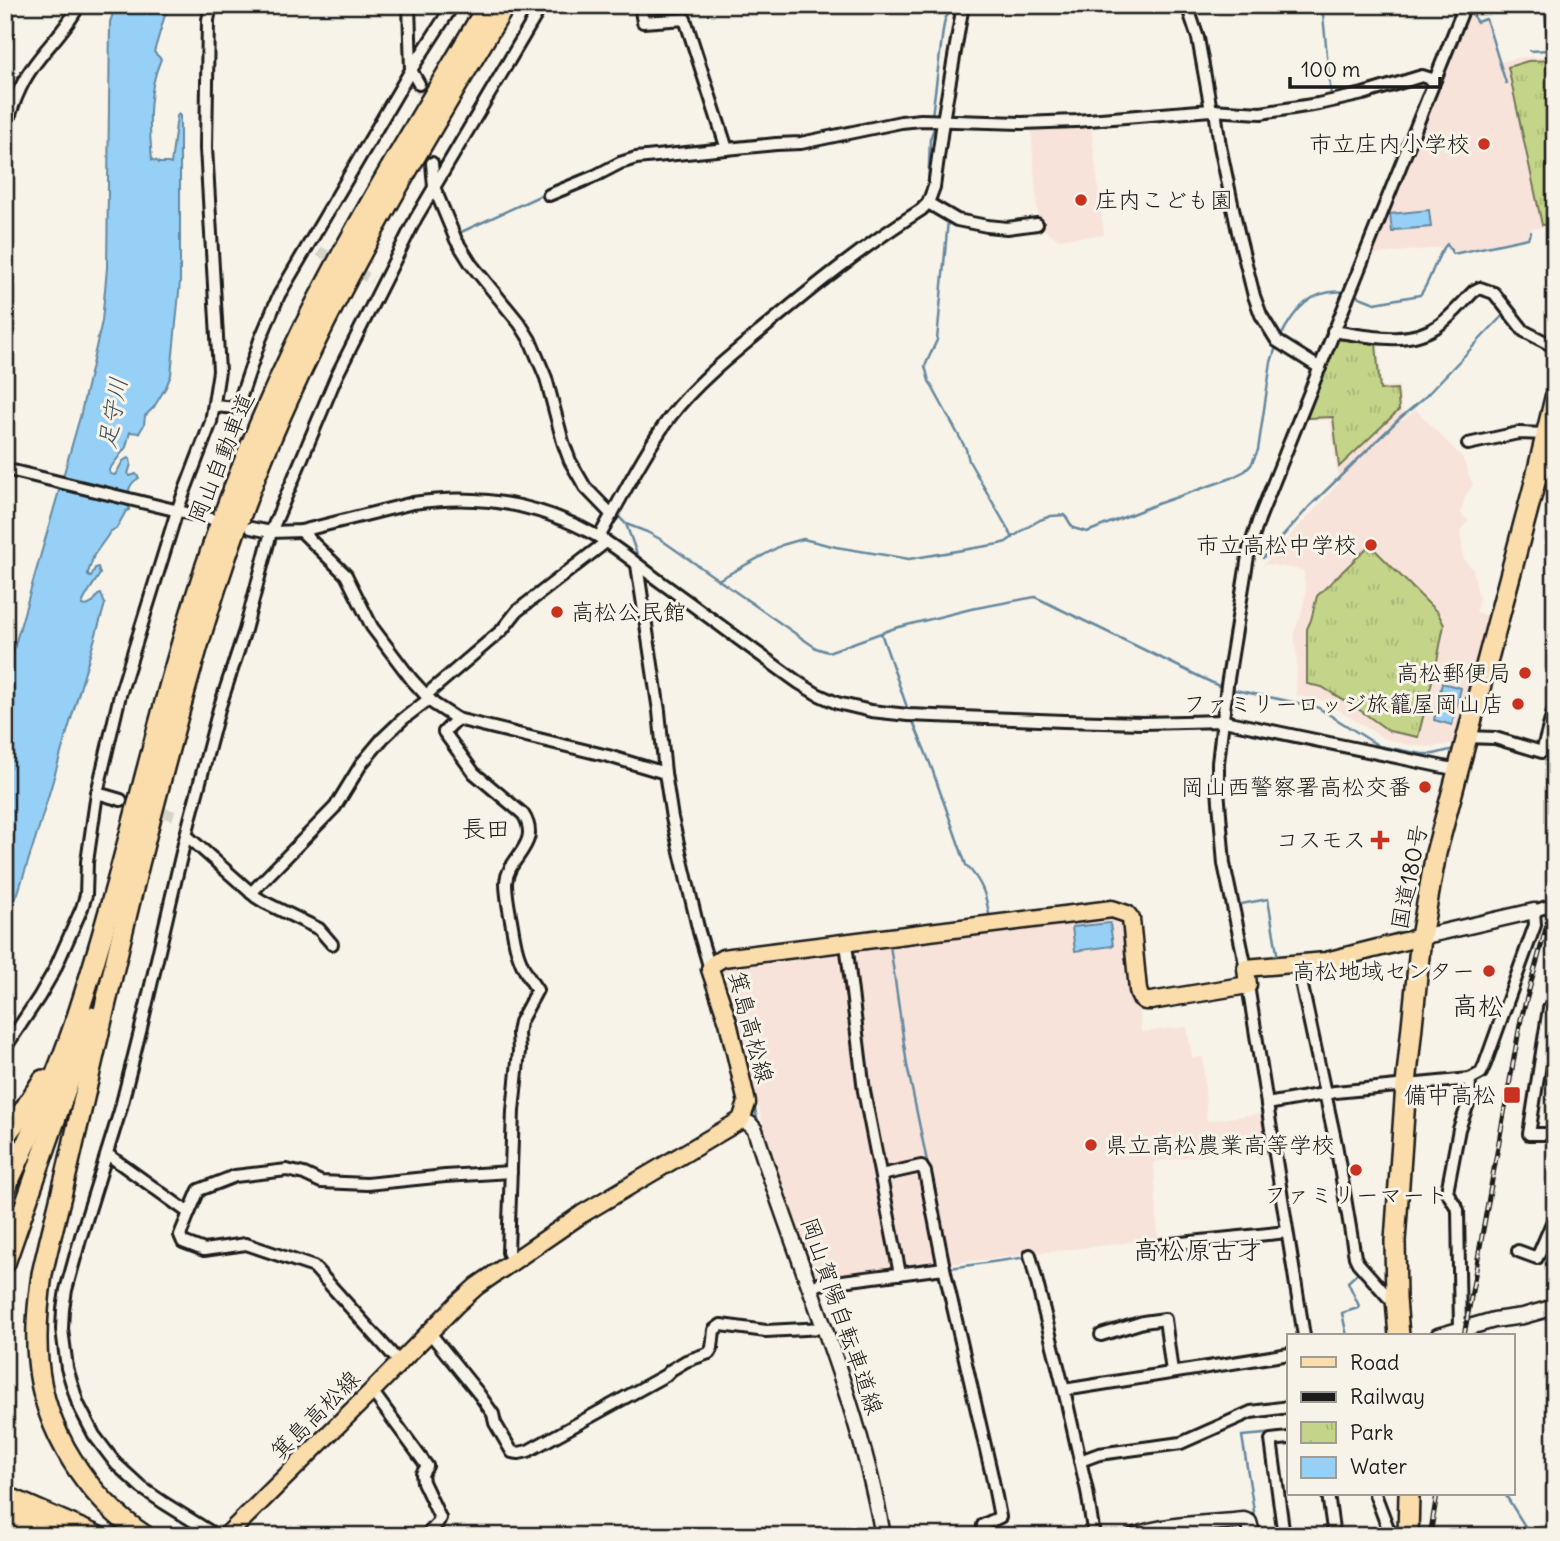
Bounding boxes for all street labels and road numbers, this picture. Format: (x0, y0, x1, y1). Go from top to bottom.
street label: 岡山自動車道 (181, 388, 260, 527)
street label: 国道180号 (1384, 822, 1433, 932)
street label: 箕島高松線 (723, 968, 780, 1086)
street label: 岡山賀陽自転車道線 (795, 1213, 890, 1418)
street label: 箕島高松線 (264, 1364, 366, 1466)

